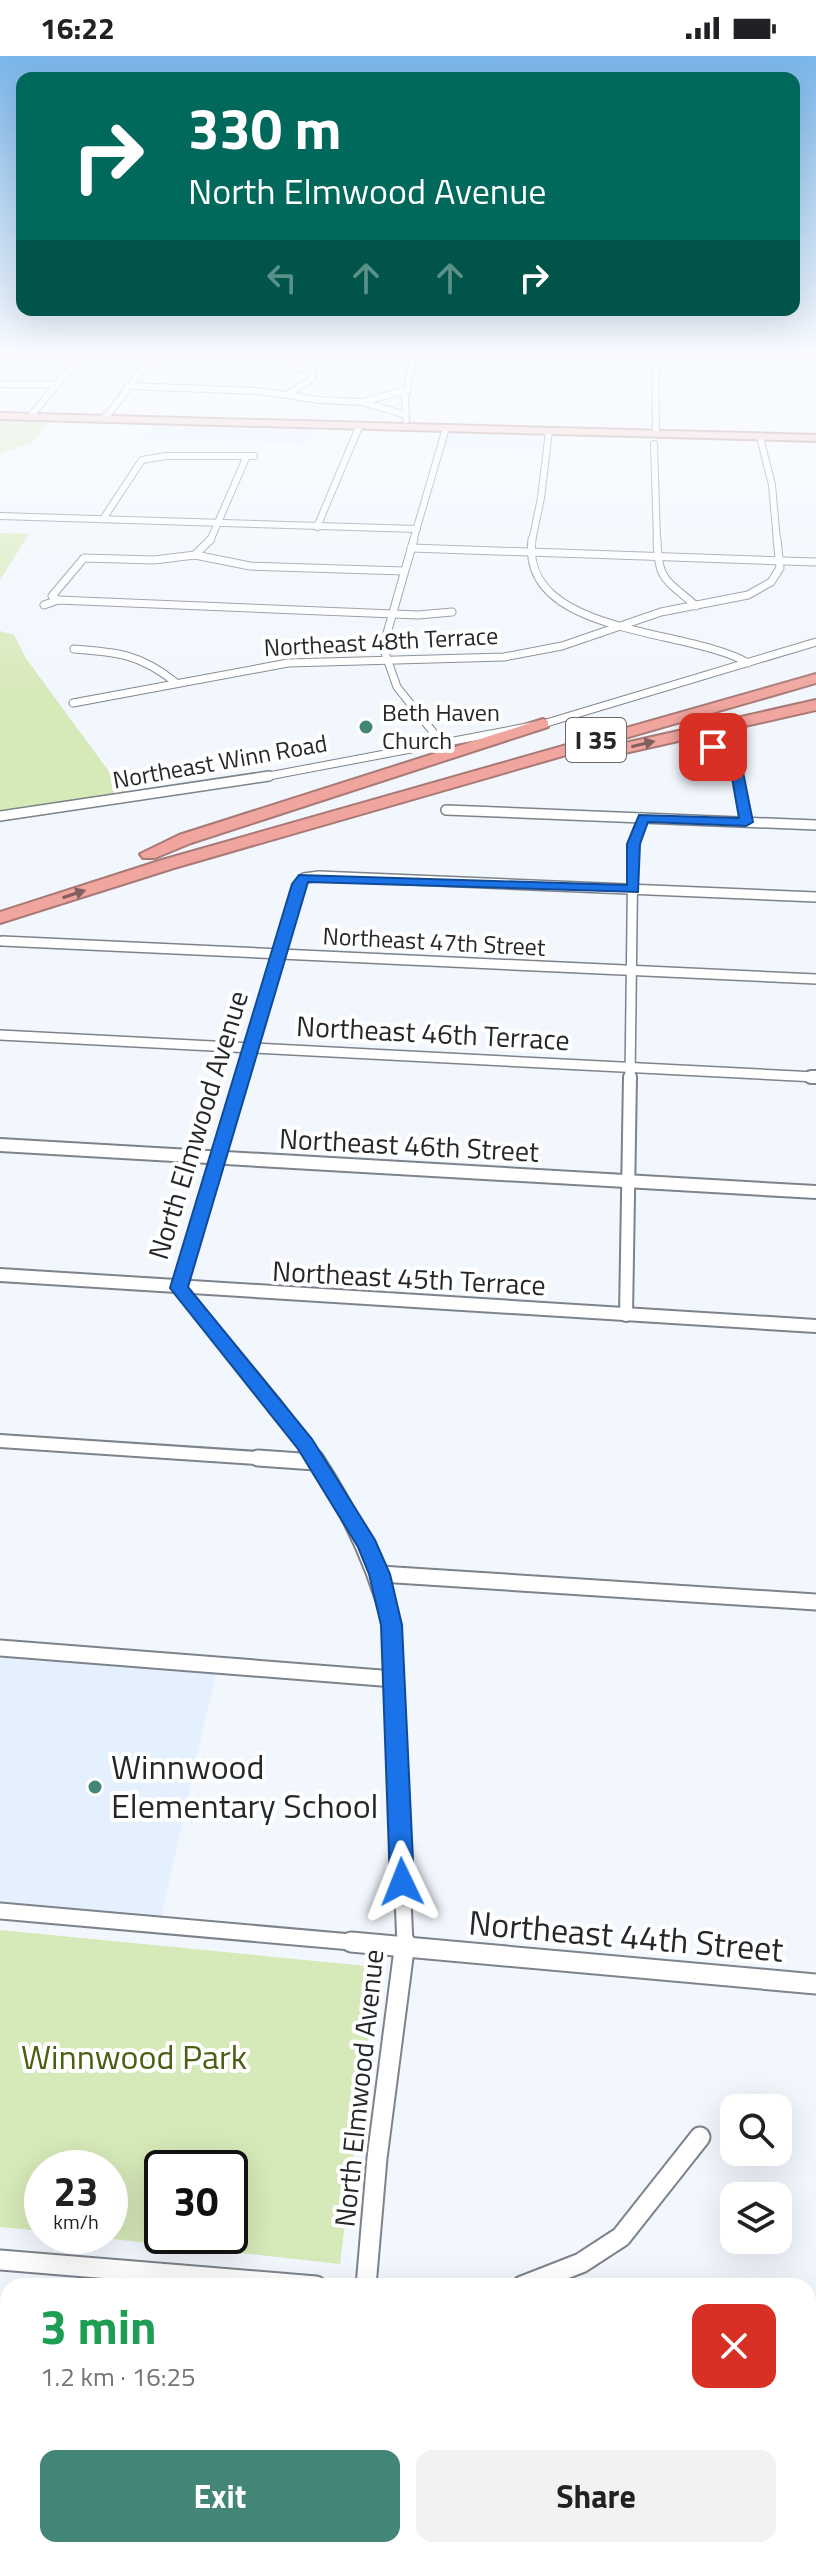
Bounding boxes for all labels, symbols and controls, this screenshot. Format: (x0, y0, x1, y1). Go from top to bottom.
text: 16:22 (40, 5, 115, 51)
text: 330 m (188, 86, 341, 171)
icon: right (56, 104, 160, 208)
text: North Elmwood Avenue (188, 163, 547, 218)
icon: left (260, 256, 304, 300)
icon: ahead (344, 256, 388, 300)
icon: ahead (428, 256, 472, 300)
icon: right (512, 256, 556, 300)
street label: Northeast 48th Terrace (263, 617, 499, 665)
place label: Beth Haven Church (382, 694, 500, 758)
pin (679, 713, 747, 781)
marker: Beth Haven Church (357, 718, 375, 736)
road number: I 35 (566, 718, 626, 762)
street label: Northeast Winn Road (110, 724, 330, 798)
icon: arrive (691, 725, 735, 769)
one-way arrow (631, 737, 656, 750)
one-way arrow (63, 887, 87, 899)
street label: Northeast 47th Street (322, 917, 547, 965)
street label: North Elmwood Avenue (136, 985, 259, 1264)
street label: Northeast 46th Terrace (295, 1004, 571, 1061)
street label: Northeast 46th Street (278, 1116, 540, 1173)
street label: Northeast 45th Terrace (271, 1249, 547, 1306)
place label: Winnwood Elementary School (111, 1740, 378, 1831)
marker: Winnwood Elementary School (86, 1778, 104, 1796)
position arrow (360, 1840, 444, 1924)
street label: Northeast 44th Street (467, 1895, 786, 1975)
street label: North Elmwood Avenue (323, 1947, 394, 2229)
park label: Winnwood Park (21, 2030, 247, 2082)
map controls (720, 2094, 792, 2254)
button: search (720, 2094, 792, 2166)
speed limit sign: 30 (144, 2150, 248, 2254)
text: 23 (54, 2161, 98, 2222)
button: layers (720, 2182, 792, 2254)
text: km/h (53, 2206, 99, 2237)
text: 3 min (40, 2290, 157, 2363)
button: close (692, 2304, 776, 2388)
text: 1.2 km · 16:25 (40, 2357, 196, 2396)
button: Exit (40, 2450, 400, 2542)
button: Share (416, 2450, 776, 2542)

